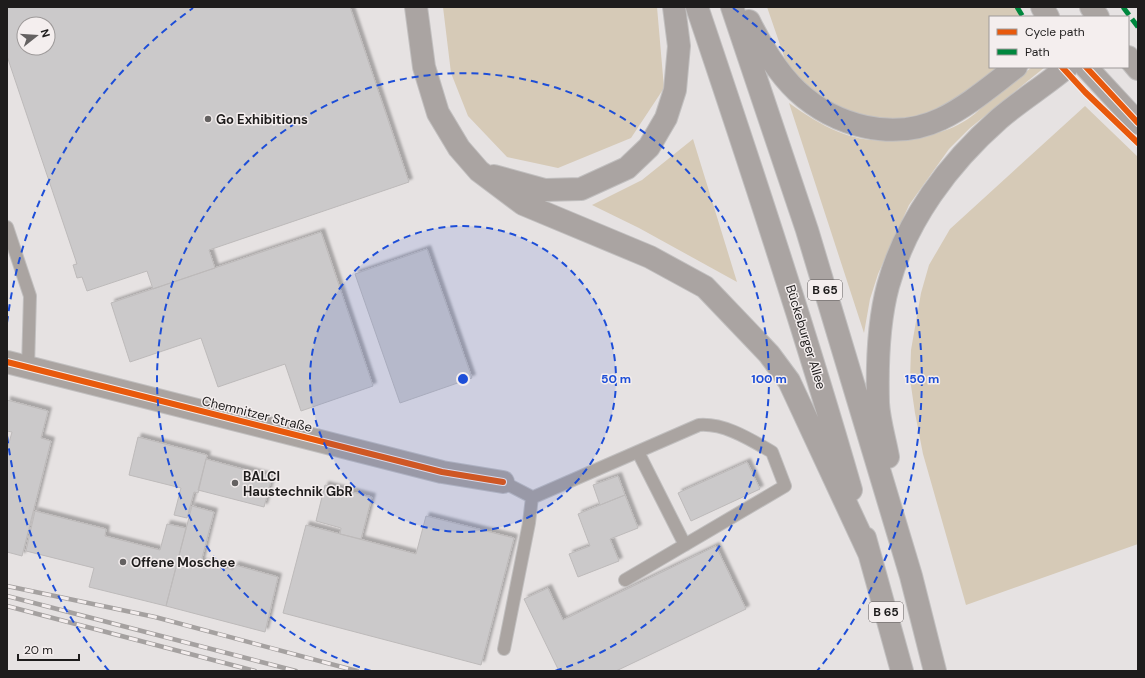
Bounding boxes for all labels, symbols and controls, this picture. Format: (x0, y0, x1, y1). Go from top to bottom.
north arrow (16, 16, 56, 56)
legend (989, 16, 1129, 68)
text: Cycle path (1025, 24, 1085, 40)
text: N (38, 27, 53, 39)
text: Path (1025, 44, 1050, 60)
place label: Go Exhibitions (216, 111, 308, 128)
marker: Go Exhibitions (203, 114, 213, 124)
road number: B 65 (808, 280, 842, 300)
street label: Bückeburger Allee (782, 283, 830, 391)
text: 50 m (601, 371, 631, 387)
text: 100 m (751, 371, 787, 387)
text: 150 m (905, 371, 939, 387)
centre of rings (456, 372, 470, 386)
street label: Chemnitzer Straße (200, 392, 314, 436)
place label: BALCI Haustechnik GbR (243, 468, 353, 500)
marker: BALCI Haustechnik GbR (230, 478, 240, 488)
place label: Offene Moschee (131, 554, 235, 571)
marker: Offene Moschee (118, 557, 128, 567)
road number: B 65 (869, 602, 903, 622)
scale bar (18, 636, 79, 662)
text: 20 m (24, 642, 53, 658)

